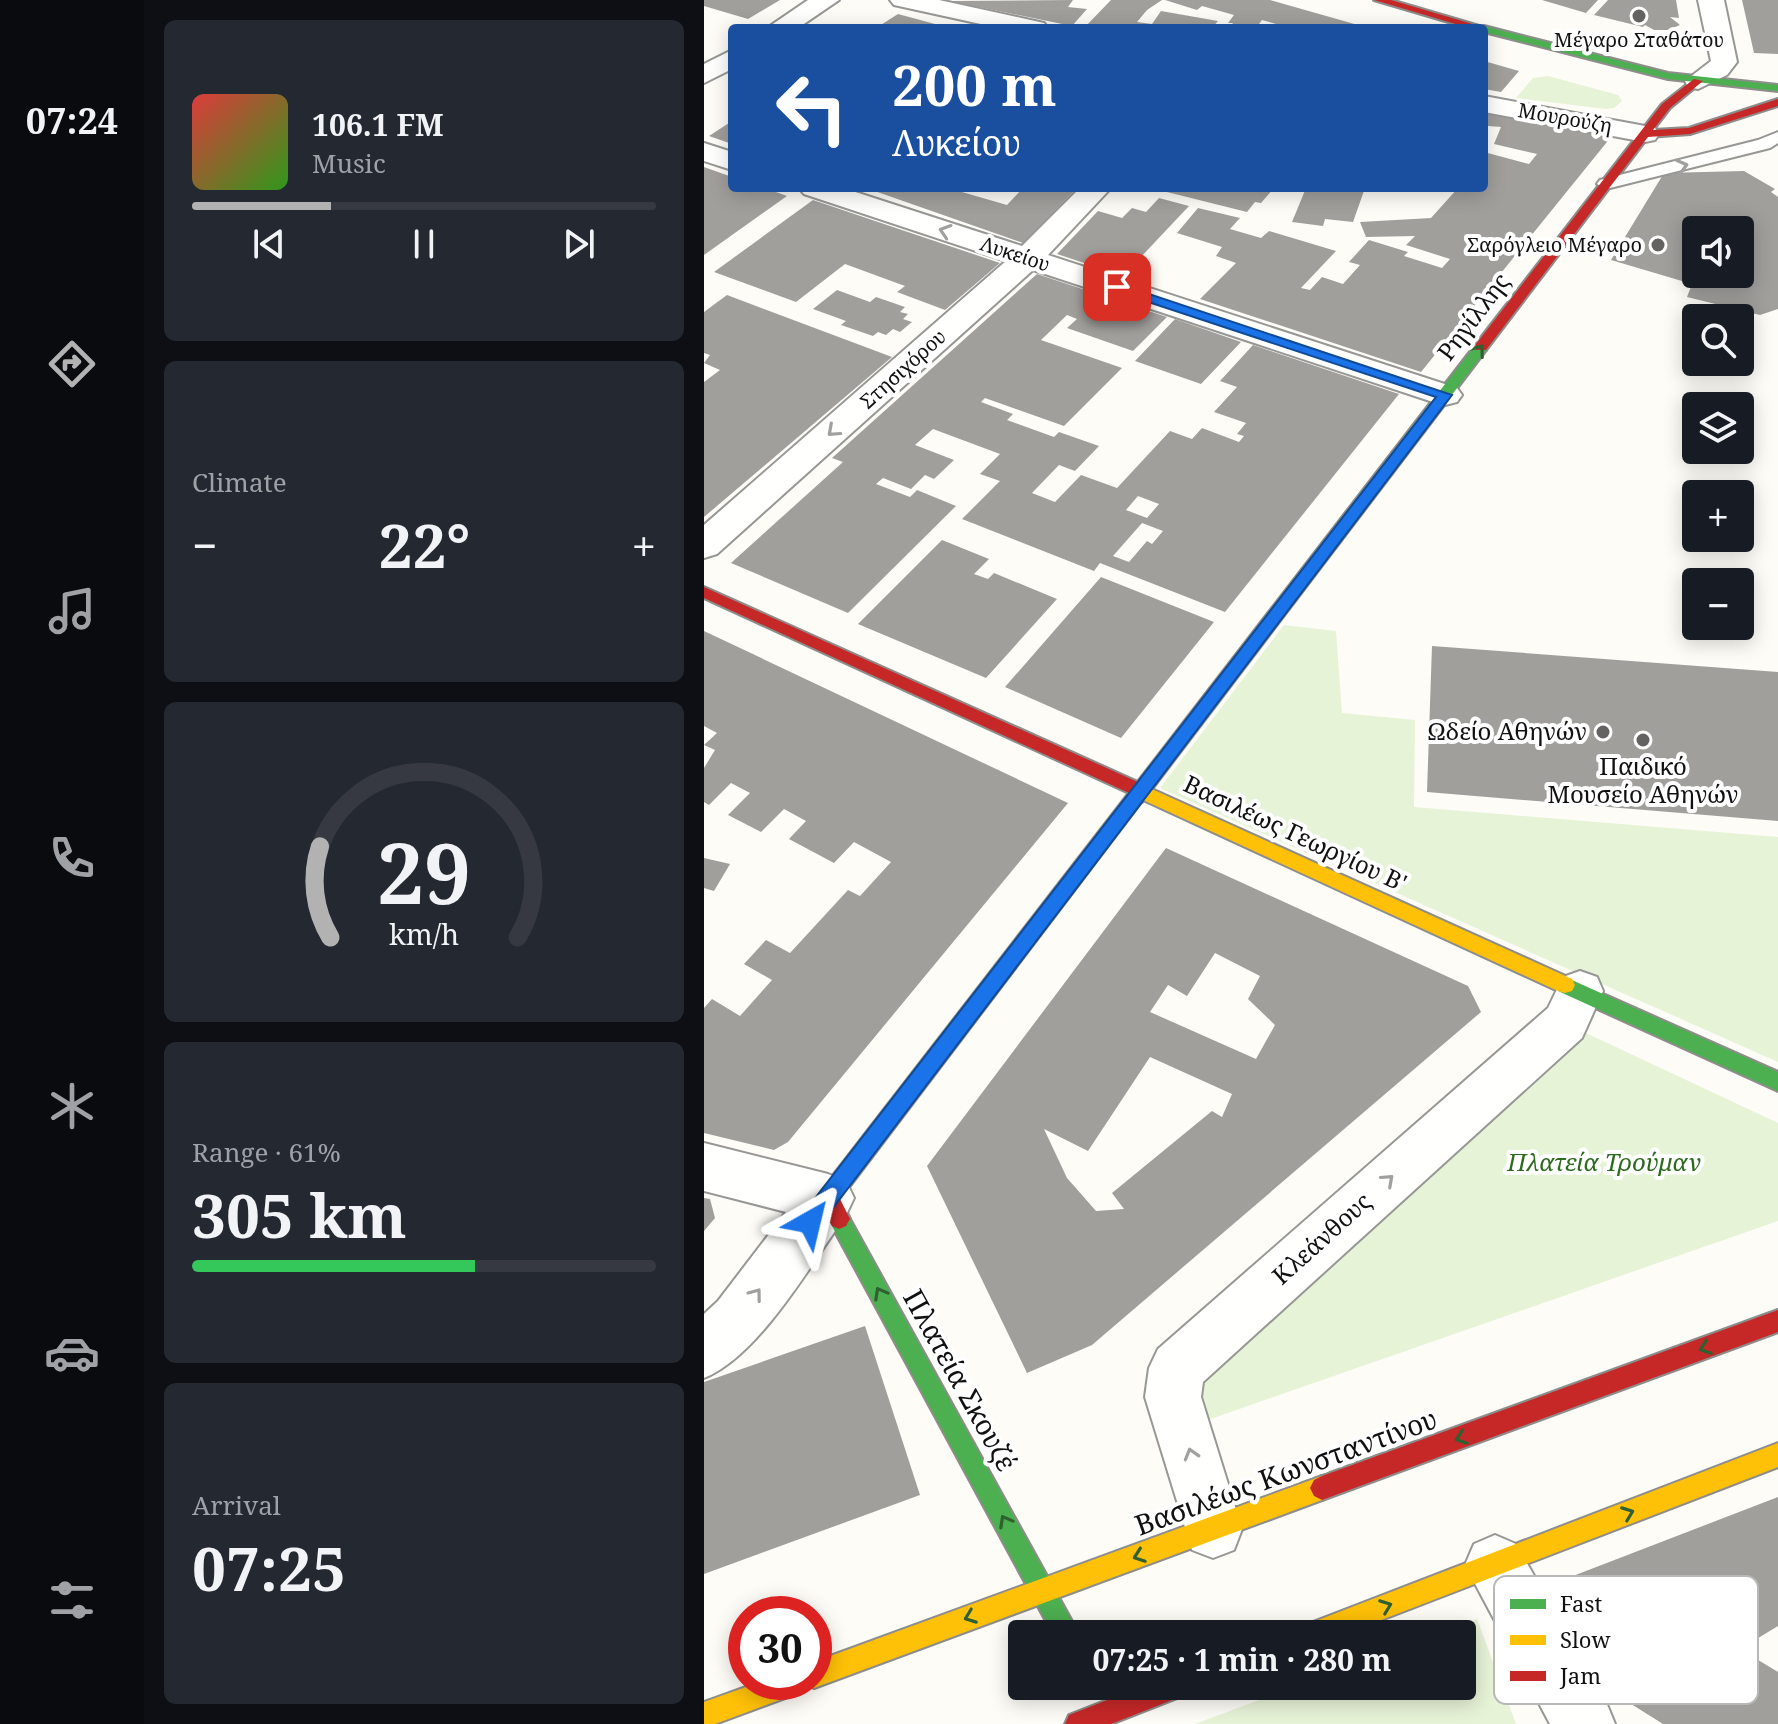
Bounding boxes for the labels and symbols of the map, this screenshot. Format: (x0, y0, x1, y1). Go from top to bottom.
marker: Μέγαρο Σταθάτου (1630, 7, 1648, 25)
place label: Μέγαρο Σταθάτου (1554, 26, 1724, 53)
street label: Μουρούζη (1516, 96, 1614, 139)
one-way arrow (1675, 158, 1689, 175)
one-way arrow (939, 224, 952, 240)
street label: Λυκείου (977, 230, 1054, 277)
place label: Σαρόγλειο Μέγαρο (1467, 231, 1642, 258)
marker: Σαρόγλειο Μέγαρο (1649, 236, 1667, 254)
pin (1083, 253, 1151, 321)
street label: Ρηγίλλης (1429, 266, 1517, 367)
street label: Στησιχόρου (854, 323, 951, 414)
one-way arrow (1470, 344, 1484, 359)
one-way arrow (828, 421, 843, 435)
place label: Ωδείο Αθηνών (1427, 714, 1587, 747)
marker: Ωδείο Αθηνών (1594, 723, 1612, 741)
marker: Παιδικό Μουσείο Αθηνών (1634, 731, 1652, 749)
place label: Παιδικό Μουσείο Αθηνών (1548, 749, 1739, 810)
street label: Βασιλέως Γεωργίου Β' (1179, 766, 1412, 899)
park label: Πλατεία Τρούμαν (1506, 1145, 1701, 1178)
one-way arrow (1379, 1175, 1394, 1190)
position arrow (768, 1180, 852, 1264)
street label: Κλεάνθους (1264, 1184, 1378, 1291)
street label: Πλατεία Σκουζέ (895, 1282, 1027, 1477)
one-way arrow (875, 1287, 890, 1301)
one-way arrow (747, 1288, 761, 1303)
one-way arrow (1699, 1338, 1713, 1355)
street label: Βασιλέως Κωνσταντίνου (1129, 1399, 1442, 1543)
one-way arrow (1455, 1428, 1469, 1445)
one-way arrow (1184, 1448, 1200, 1461)
one-way arrow (1621, 1506, 1635, 1523)
one-way arrow (1000, 1515, 1015, 1529)
one-way arrow (1133, 1546, 1147, 1562)
legend (1494, 1576, 1758, 1704)
text: Fast (1560, 1588, 1602, 1618)
speed limit sign: 30 (728, 1596, 832, 1700)
one-way arrow (1378, 1599, 1392, 1616)
one-way arrow (964, 1607, 978, 1624)
text: Slow (1560, 1624, 1610, 1654)
text: Jam (1559, 1660, 1601, 1690)

